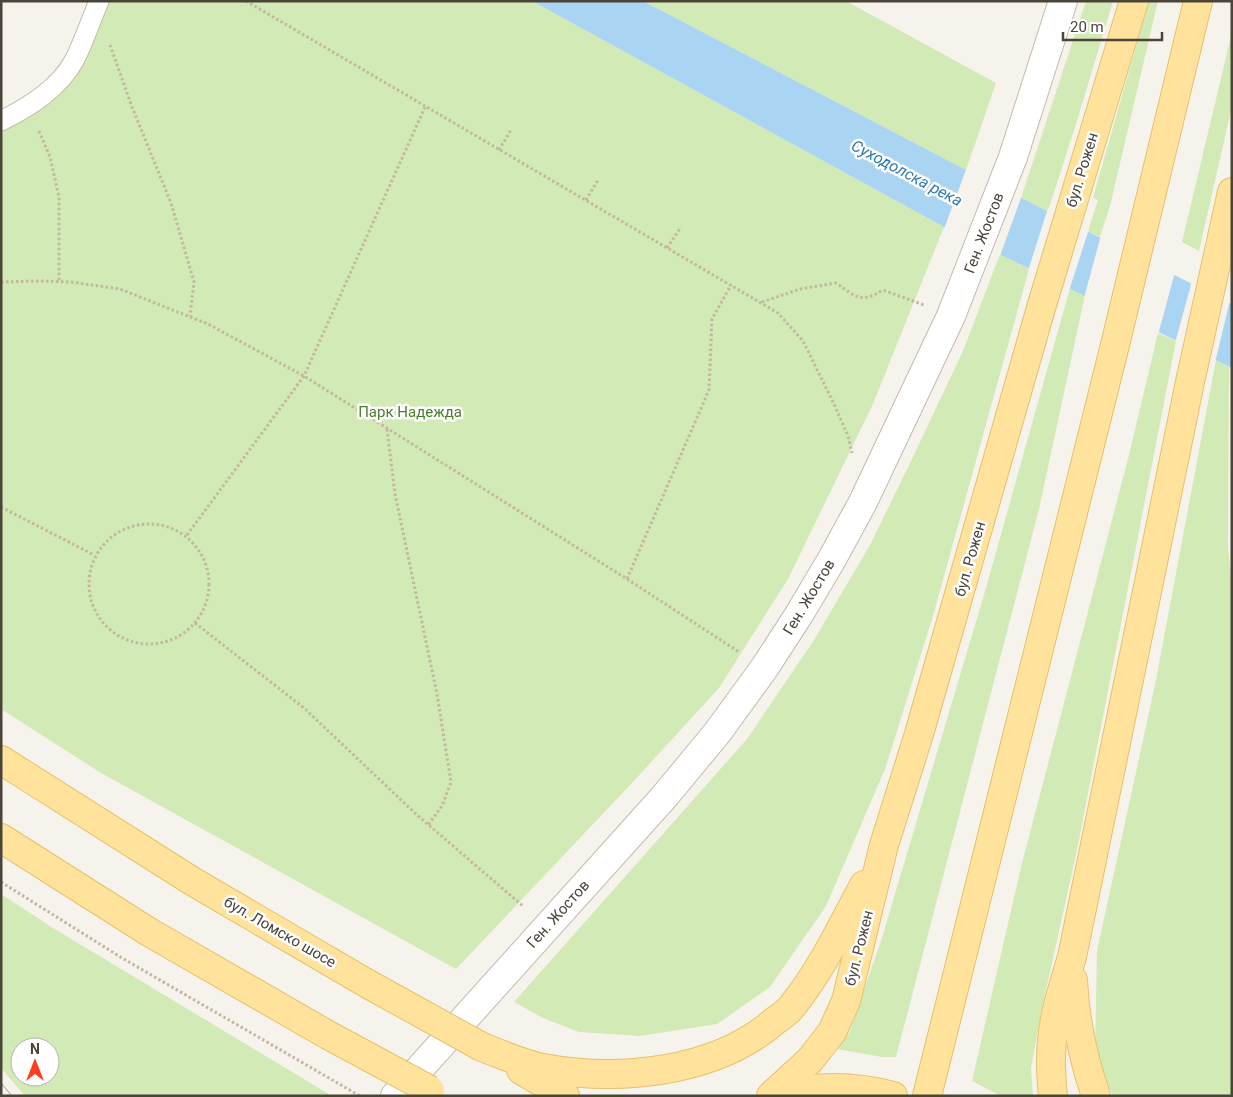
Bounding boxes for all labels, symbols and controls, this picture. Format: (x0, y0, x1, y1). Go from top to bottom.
scale bar (1063, 10, 1162, 42)
text: 20 m (1070, 18, 1104, 36)
street label: бул. Рожен (1062, 130, 1102, 210)
water label: Суходолска река (848, 136, 966, 210)
street label: Ген. Жостов (960, 190, 1008, 276)
park label: Парк Надежда (358, 403, 462, 421)
street label: бул. Рожен (951, 519, 989, 599)
street label: Ген. Жостов (779, 556, 839, 638)
street label: Ген. Жостов (523, 876, 593, 952)
street label: бул. Ломско шосе (221, 893, 339, 971)
street label: бул. Рожен (841, 908, 877, 988)
north arrow (10, 1037, 60, 1087)
text: N (30, 1041, 40, 1057)

